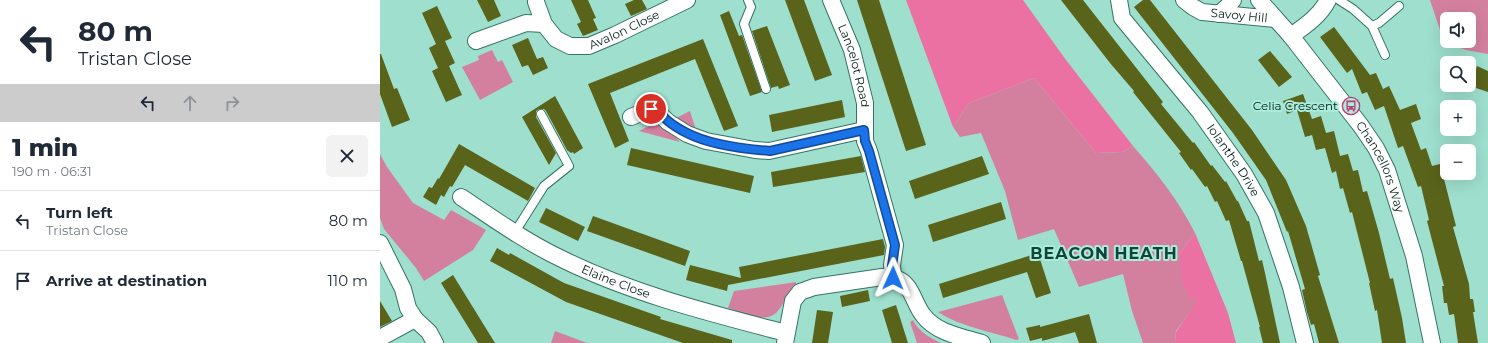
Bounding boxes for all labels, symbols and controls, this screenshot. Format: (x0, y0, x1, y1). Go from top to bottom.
street label: Savoy Hill (1210, 5, 1268, 25)
street label: Avalon Close (587, 7, 662, 52)
map controls (1440, 12, 1476, 180)
button: sound (1440, 12, 1476, 48)
text: 80 m (78, 14, 153, 48)
icon: left (12, 16, 64, 68)
street label: Lancelot Road (835, 22, 873, 107)
text: Tristan Close (78, 48, 192, 70)
button: search (1440, 56, 1476, 92)
icon: left (137, 92, 159, 114)
icon: ahead (179, 92, 201, 114)
icon: right (221, 92, 243, 114)
pin (634, 92, 668, 126)
bus stop icon: Celia Crescent (1341, 96, 1361, 116)
icon: arrive (640, 98, 662, 120)
place label: Celia Crescent (1253, 98, 1338, 113)
button: + (1440, 100, 1476, 136)
street label: Chancellors Way (1353, 118, 1408, 215)
street label: Iolanthe Drive (1204, 121, 1263, 199)
text: 1 min (12, 133, 78, 162)
button: close (326, 135, 368, 177)
button: − (1440, 144, 1476, 180)
text: 190 m · 06:31 (12, 163, 92, 179)
text: Turn left (46, 203, 113, 222)
icon: left (12, 210, 34, 232)
text: 80 m (329, 211, 368, 230)
text: Tristan Close (46, 222, 128, 238)
district label: BEACON HEATH (1030, 244, 1178, 263)
position arrow (872, 257, 914, 299)
street label: Elaine Close (579, 261, 652, 301)
icon: arrive (12, 270, 34, 292)
text: Arrive at destination (46, 271, 207, 290)
text: 110 m (327, 271, 368, 290)

